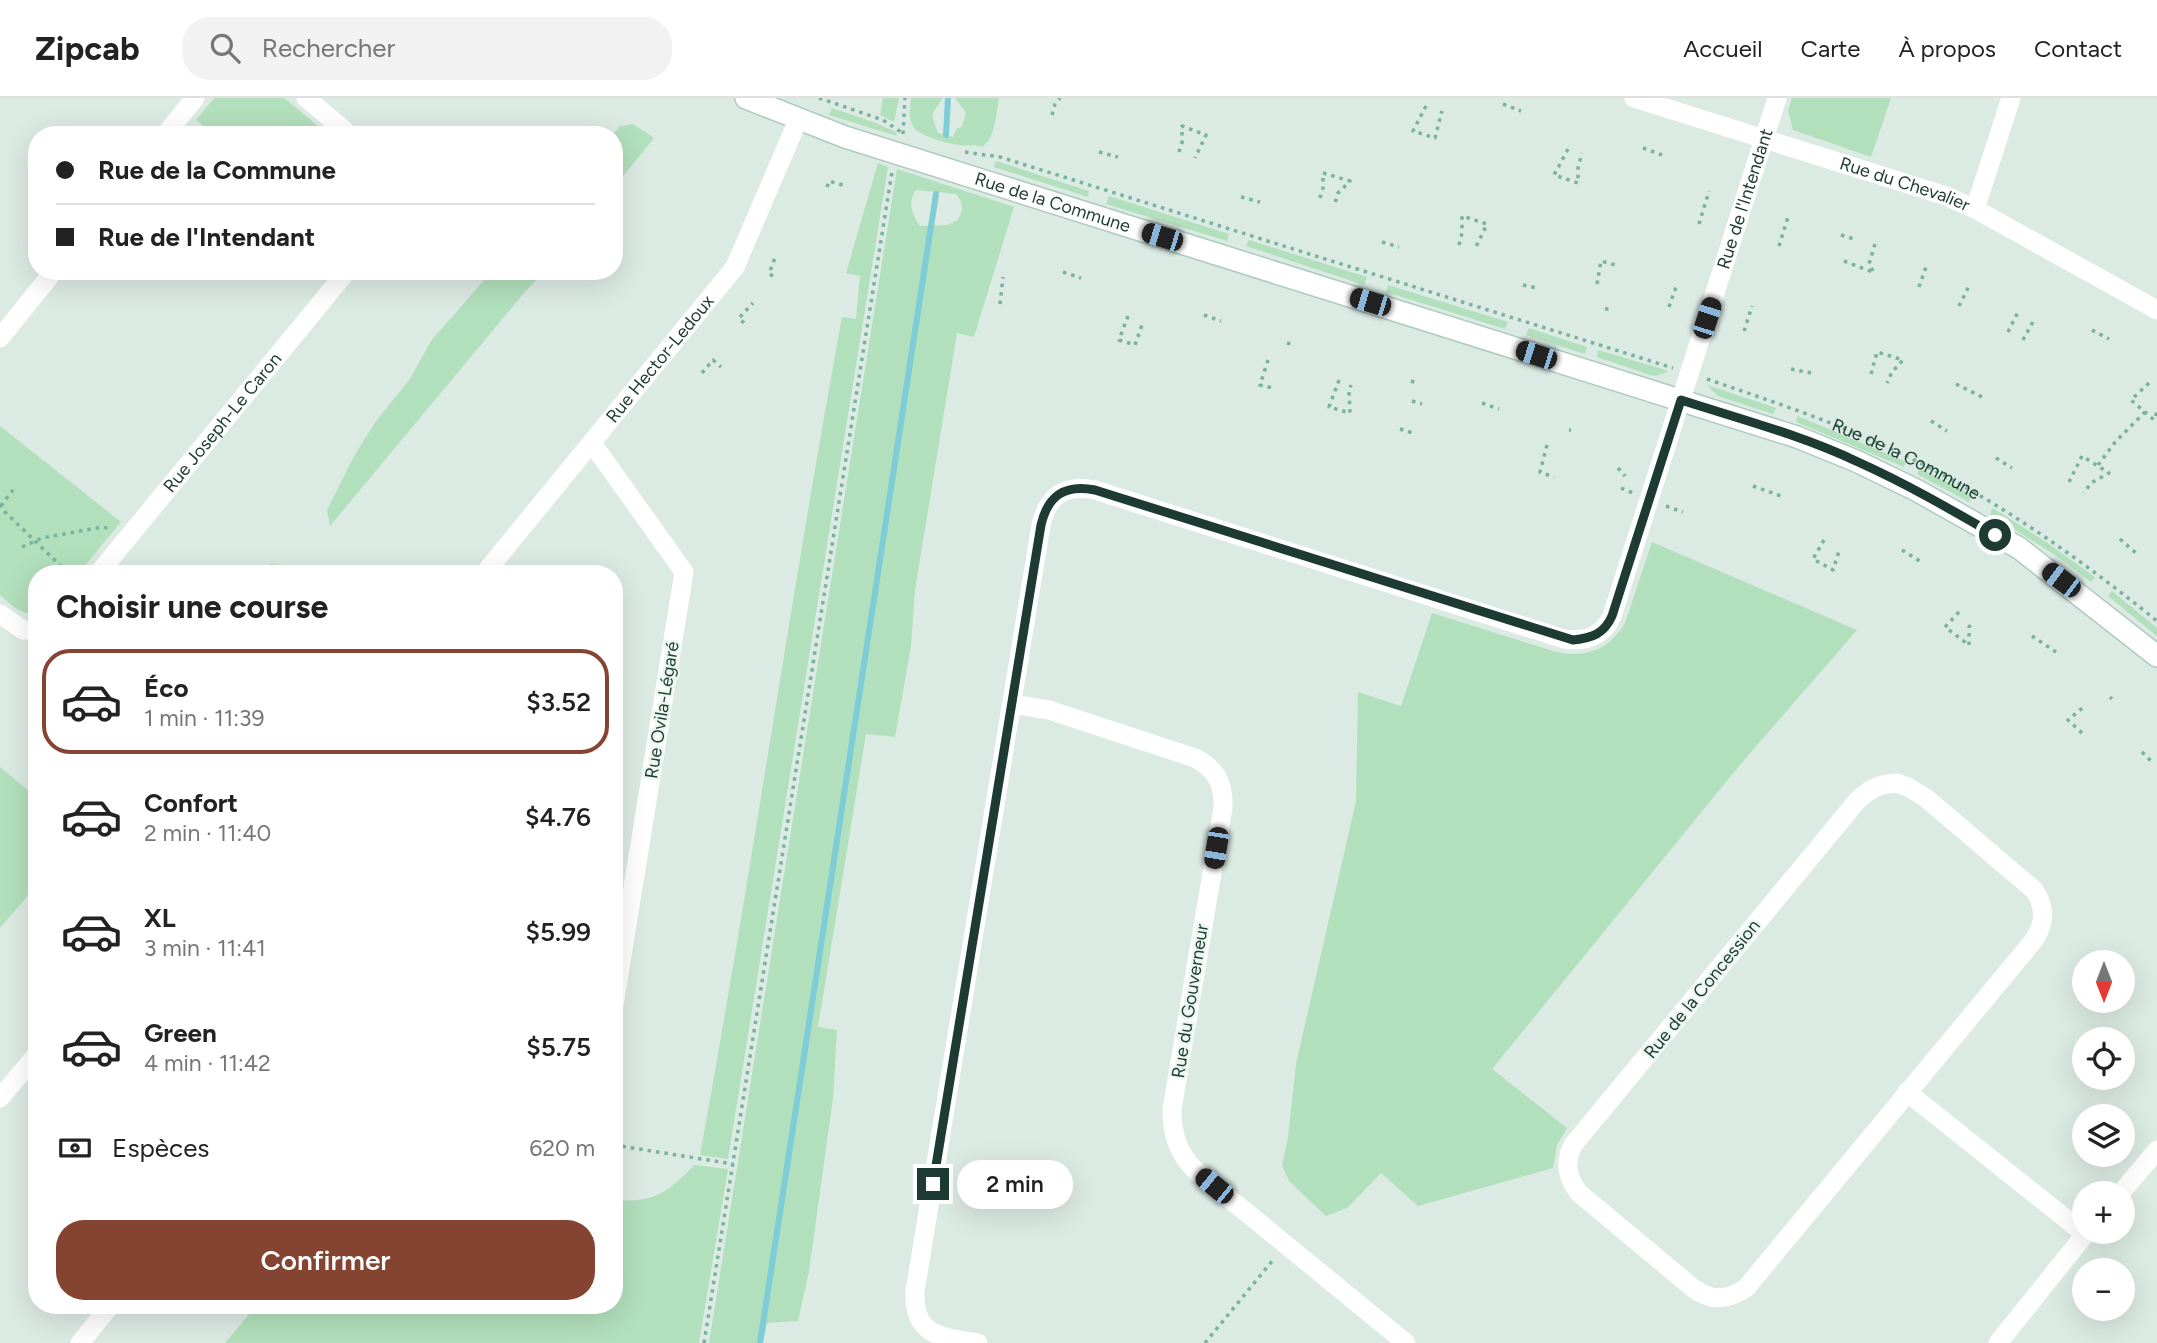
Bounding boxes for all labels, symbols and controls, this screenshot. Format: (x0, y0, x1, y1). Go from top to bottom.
search box (182, 17, 672, 80)
text: Zipcab (35, 29, 140, 68)
icon: search (206, 29, 244, 67)
text: Rechercher (262, 32, 395, 64)
text: Accueil (1683, 34, 1763, 63)
text: Carte (1801, 34, 1860, 63)
text: À propos (1898, 34, 1996, 63)
text: Contact (2034, 34, 2122, 63)
street label: Rue de l'Intendant (1712, 126, 1778, 272)
street label: Rue du Chevalier (1837, 152, 1973, 216)
text: Rue de la Commune (98, 154, 336, 186)
street label: Rue de la Commune (972, 168, 1133, 237)
text: Rue de l'Intendant (98, 221, 315, 253)
car (1139, 221, 1186, 253)
car (1347, 286, 1394, 318)
street label: Rue Hector-Ledoux (601, 290, 719, 427)
car (1691, 295, 1724, 341)
car (1513, 339, 1560, 371)
street label: Rue Joseph-Le Caron (159, 348, 286, 497)
street label: Rue de la Commune (1829, 414, 1984, 505)
route start (1979, 519, 2011, 551)
car (2038, 559, 2085, 601)
text: Choisir une course (56, 588, 328, 626)
street label: Rue Ovila-Légaré (640, 640, 684, 780)
icon: car (60, 670, 123, 733)
text: Éco (144, 672, 189, 704)
text: $3.52 (526, 686, 591, 718)
text: 1 min · 11:39 (144, 704, 264, 732)
icon: car (60, 785, 123, 848)
text: Confort (144, 787, 238, 819)
text: $4.76 (525, 801, 591, 833)
text: 2 min · 11:40 (144, 819, 271, 847)
car (1203, 826, 1230, 870)
icon: car (60, 900, 123, 963)
text: XL (144, 902, 176, 934)
street label: Rue de la Concession (1639, 915, 1765, 1063)
text: $5.99 (526, 916, 591, 948)
street label: Rue du Gouverneur (1167, 922, 1213, 1080)
text: 3 min · 11:41 (144, 934, 266, 962)
north arrow (2072, 950, 2135, 1013)
map controls (2072, 950, 2135, 1321)
icon: car (60, 1015, 123, 1078)
text: Green (144, 1017, 217, 1049)
button: locate (2072, 1027, 2135, 1090)
text: $5.75 (526, 1031, 591, 1063)
text: 4 min · 11:42 (144, 1049, 271, 1077)
button: layers (2072, 1104, 2135, 1167)
icon: cash (56, 1129, 94, 1167)
text: Espèces (112, 1132, 209, 1164)
text: 620 m (529, 1134, 595, 1162)
callout: 2 min (958, 1160, 1073, 1208)
car (1192, 1165, 1237, 1207)
route end (917, 1168, 949, 1200)
text: 2 min (986, 1170, 1044, 1198)
button: + (2072, 1181, 2135, 1244)
button: Confirmer (56, 1220, 595, 1300)
button: − (2072, 1258, 2135, 1321)

